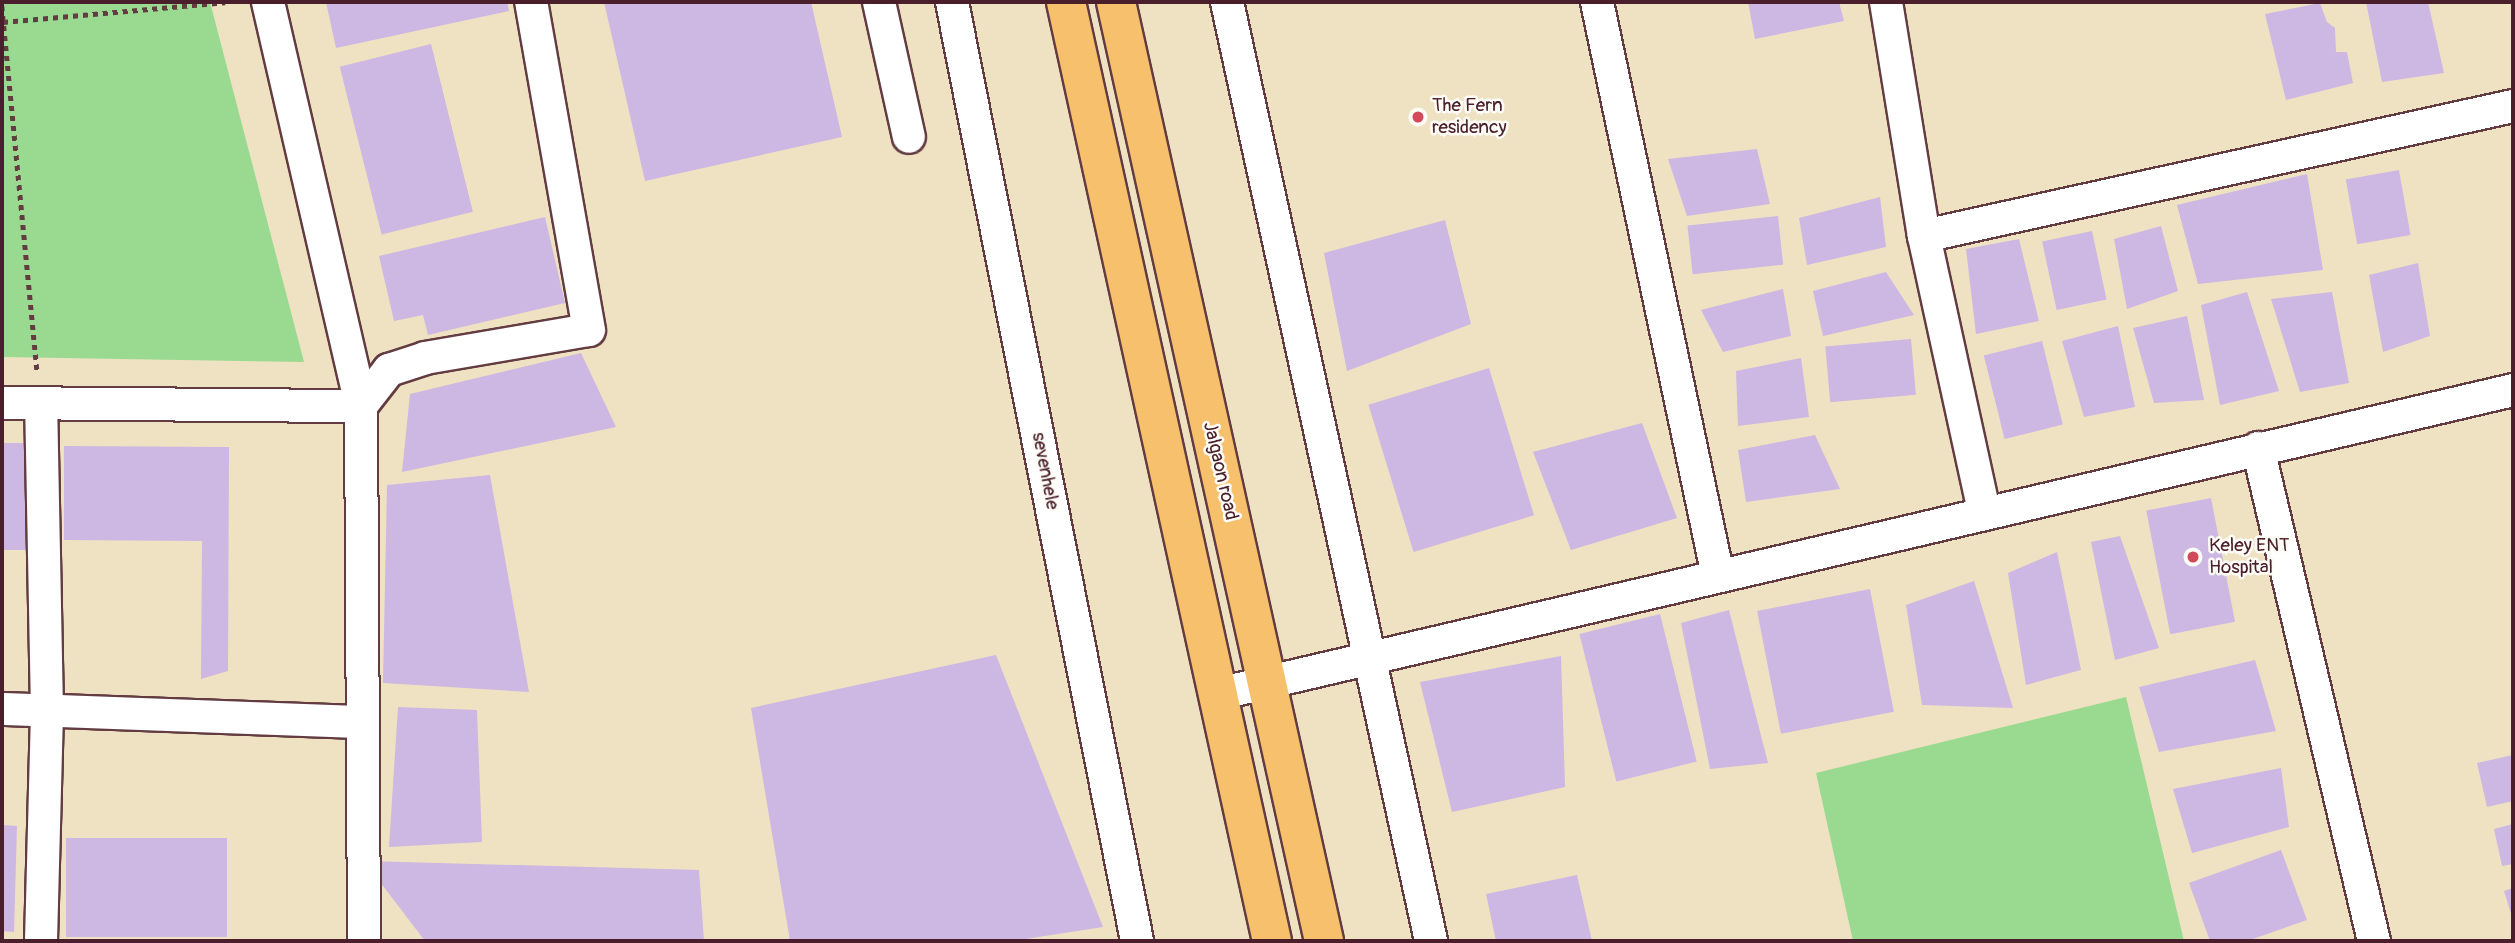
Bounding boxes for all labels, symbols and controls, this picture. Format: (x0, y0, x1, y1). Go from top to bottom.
place label: The Fern residency (1432, 95, 1507, 139)
marker: The Fern residency (1410, 109, 1426, 125)
street label: Jalgaon road (1198, 419, 1242, 523)
street label: sevenhele (1026, 430, 1064, 512)
place label: Keley ENT Hospital (2209, 535, 2290, 579)
marker: Keley ENT Hospital (2183, 547, 2203, 567)

